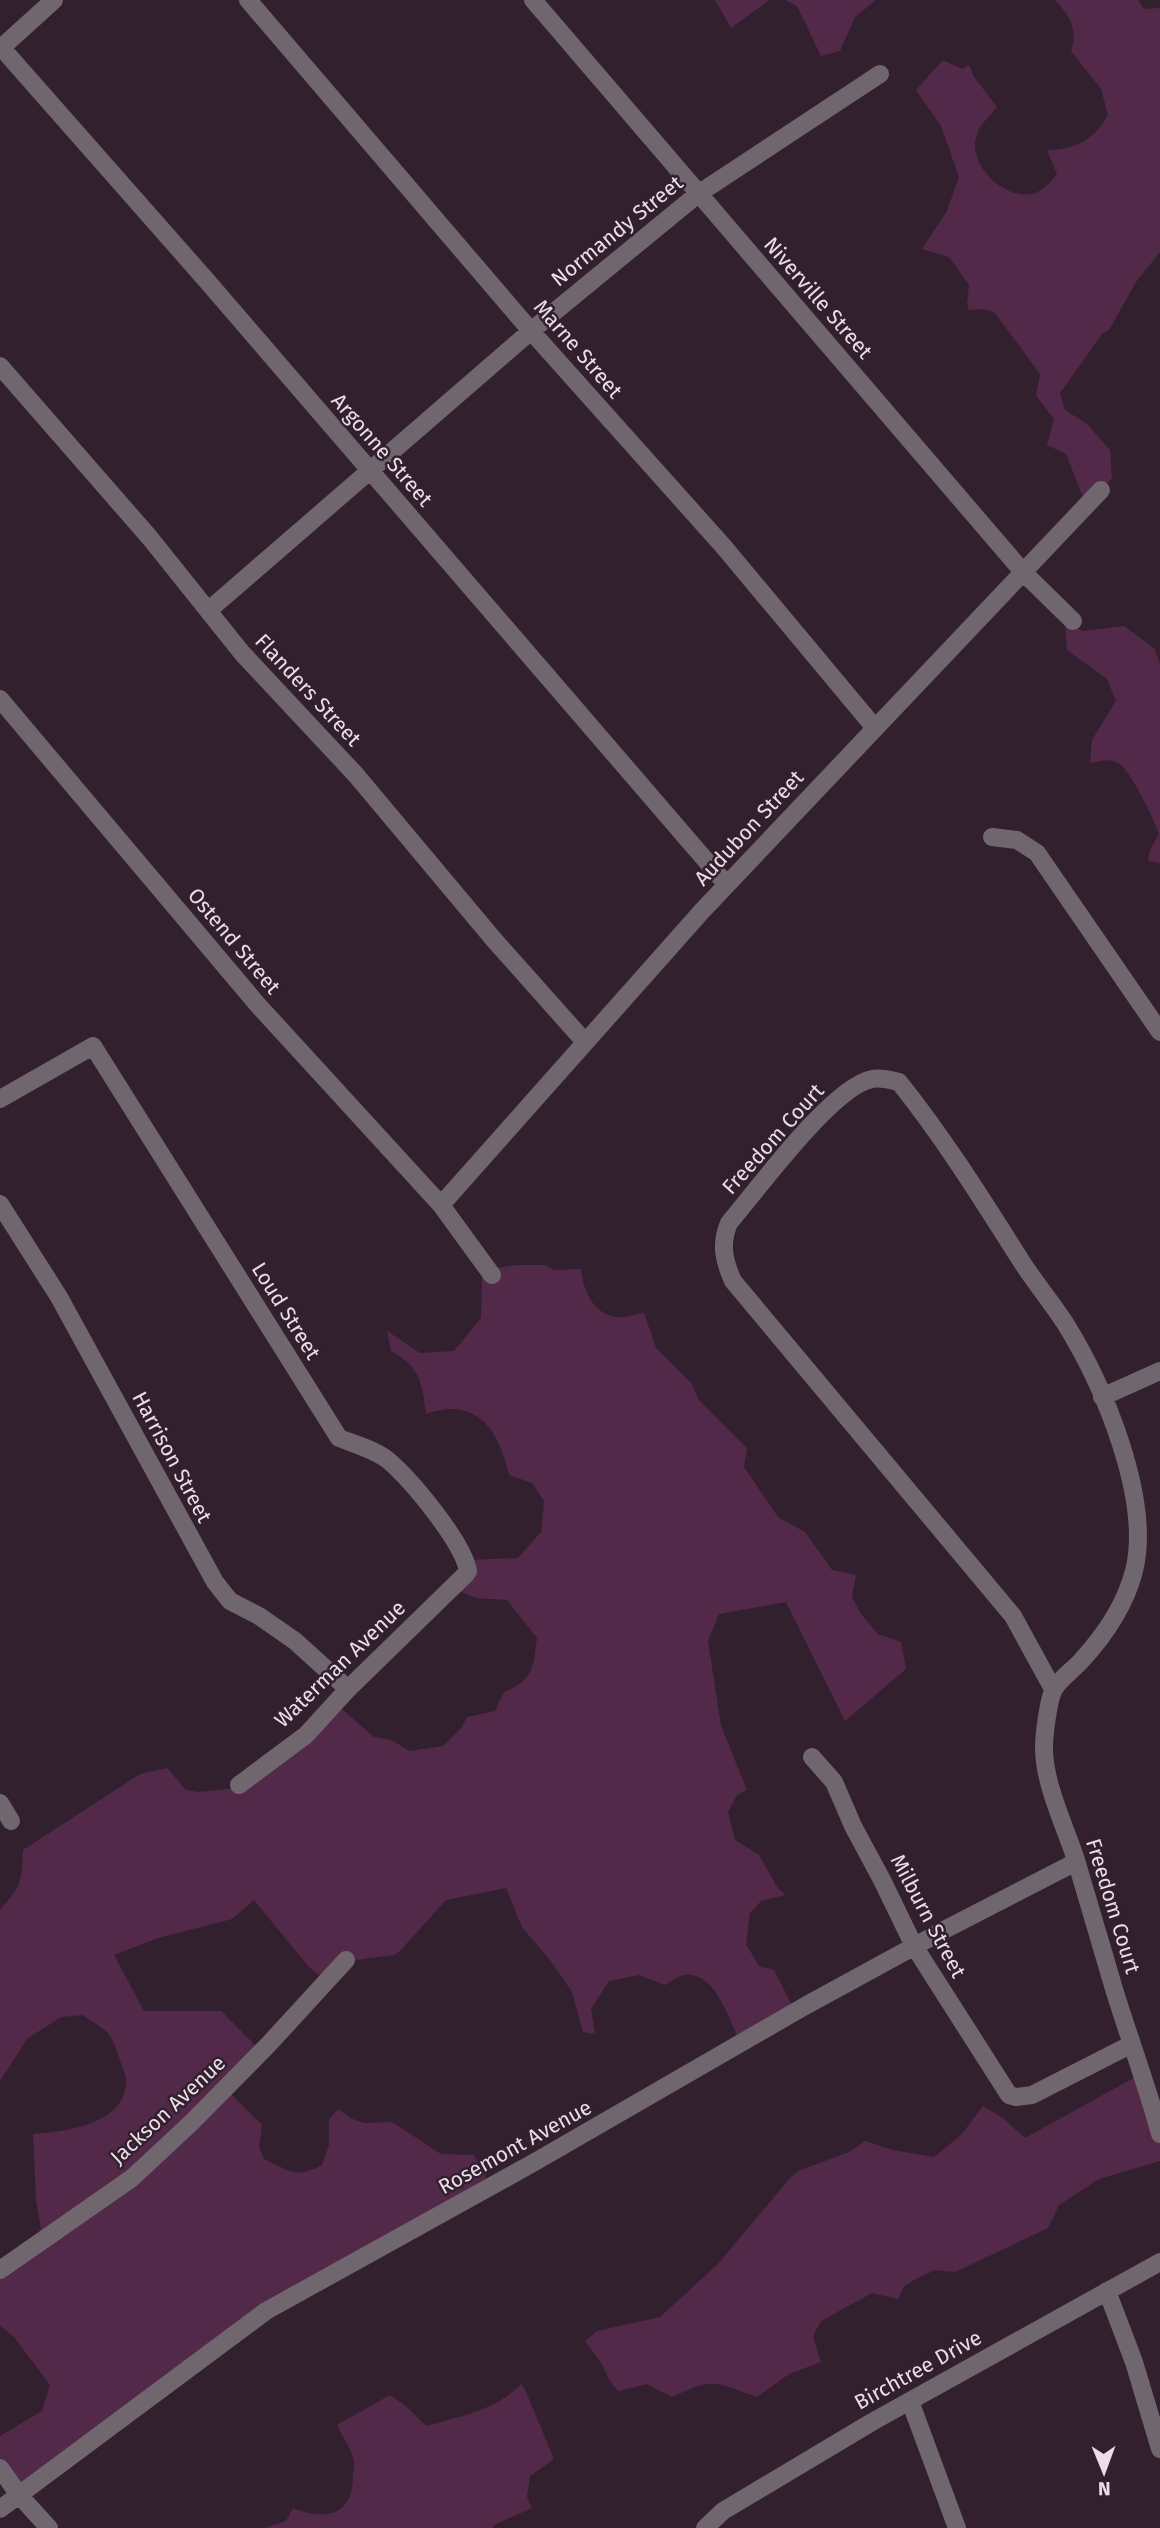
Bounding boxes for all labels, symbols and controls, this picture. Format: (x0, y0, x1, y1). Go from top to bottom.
street label: Normandy Street (546, 170, 688, 292)
street label: Niverville Street (758, 232, 878, 364)
street label: Marne Street (528, 294, 628, 404)
street label: Argonne Street (326, 388, 438, 512)
street label: Flanders Street (249, 628, 367, 752)
street label: Audubon Street (689, 764, 809, 891)
street label: Ostend Street (182, 883, 286, 1000)
street label: Freedom Court (717, 1078, 830, 1200)
street label: Loud Street (246, 1258, 326, 1365)
street label: Harrison Street (127, 1387, 218, 1527)
street label: Waterman Avenue (269, 1595, 411, 1733)
street label: Freedom Court (1080, 1835, 1146, 1977)
street label: Milburn Street (885, 1850, 972, 1983)
street label: Jackson Avenue (105, 2050, 231, 2170)
street label: Rosemont Avenue (434, 2094, 596, 2200)
street label: Birchtree Drive (850, 2324, 986, 2416)
north arrow (1069, 2437, 1139, 2507)
text: N (1098, 2477, 1111, 2500)

